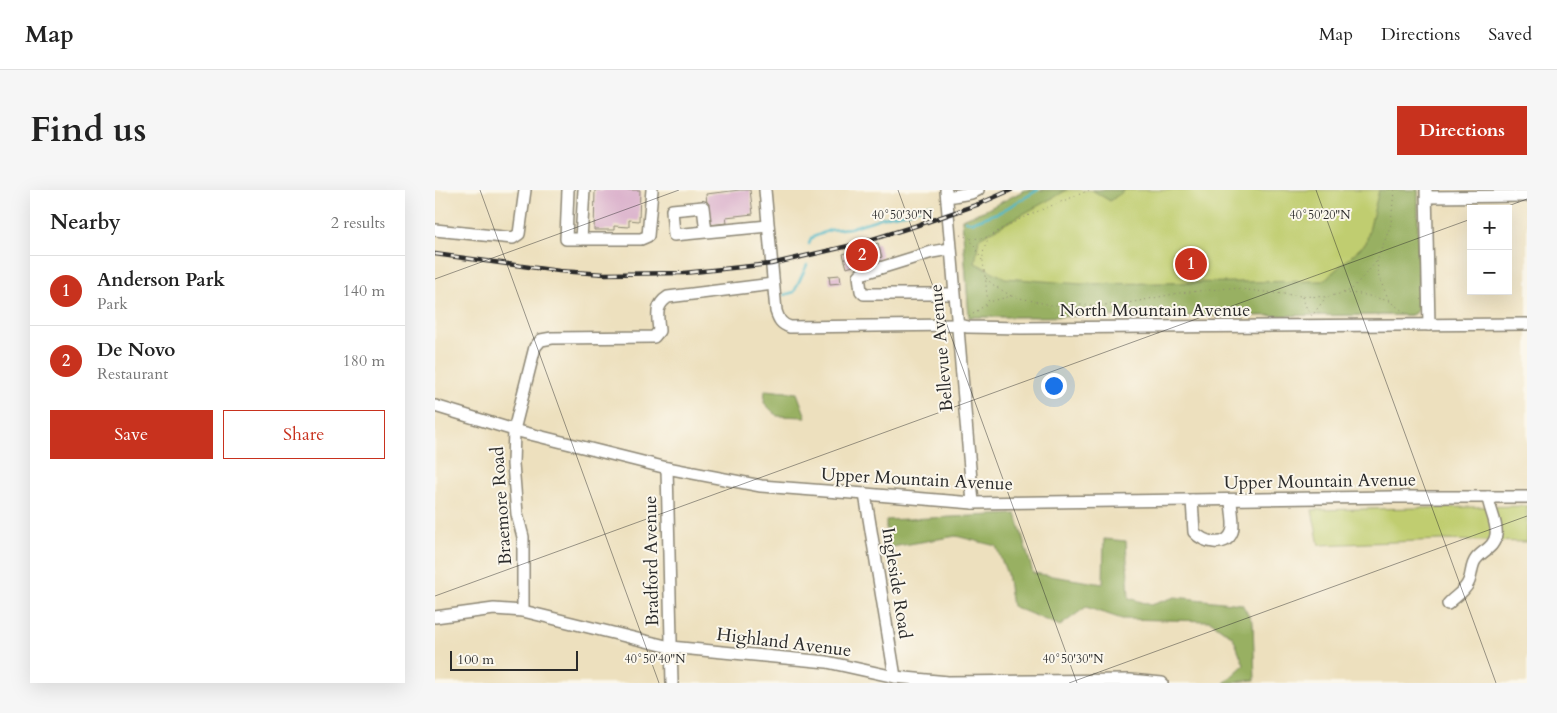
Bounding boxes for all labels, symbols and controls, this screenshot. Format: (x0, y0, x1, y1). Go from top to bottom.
text: Map (25, 18, 74, 51)
text: Map (1319, 22, 1353, 47)
text: Directions (1381, 22, 1460, 47)
text: Saved (1488, 22, 1532, 47)
text: Find us (30, 106, 146, 154)
button: Directions (1397, 106, 1527, 155)
map controls (1467, 205, 1512, 295)
button: + (1467, 205, 1512, 250)
text: 40°50'30"N (872, 207, 933, 223)
text: 40°50'20"N (1290, 207, 1351, 223)
text: Nearby (50, 208, 121, 237)
text: 2 results (331, 212, 385, 234)
pin: 2 (846, 236, 878, 274)
pin: 1 (1175, 245, 1207, 283)
button: − (1467, 250, 1512, 295)
text: Anderson Park (97, 267, 225, 293)
text: 1 (62, 280, 70, 302)
text: 140 m (343, 280, 385, 302)
street label: Bellevue Avenue (923, 283, 960, 413)
text: Park (97, 293, 128, 315)
street label: North Mountain Avenue (1060, 298, 1250, 323)
text: De Novo (97, 337, 175, 363)
text: 2 (62, 350, 70, 372)
text: 180 m (343, 350, 385, 372)
text: Restaurant (97, 363, 168, 385)
your location (1041, 373, 1067, 399)
button: Save (50, 410, 213, 459)
button: Share (223, 410, 385, 459)
street label: Braemore Road (485, 445, 518, 566)
street label: Upper Mountain Avenue (820, 462, 1014, 497)
street label: Upper Mountain Avenue (1224, 467, 1416, 496)
street label: Bradford Avenue (638, 495, 665, 627)
street label: Ingleside Road (875, 526, 918, 641)
street label: Highland Avenue (715, 622, 853, 663)
scale bar (450, 648, 577, 671)
text: 100 m (457, 650, 494, 669)
text: 40°50'40"N (625, 651, 686, 667)
text: 40°50'30"N (1043, 651, 1104, 667)

